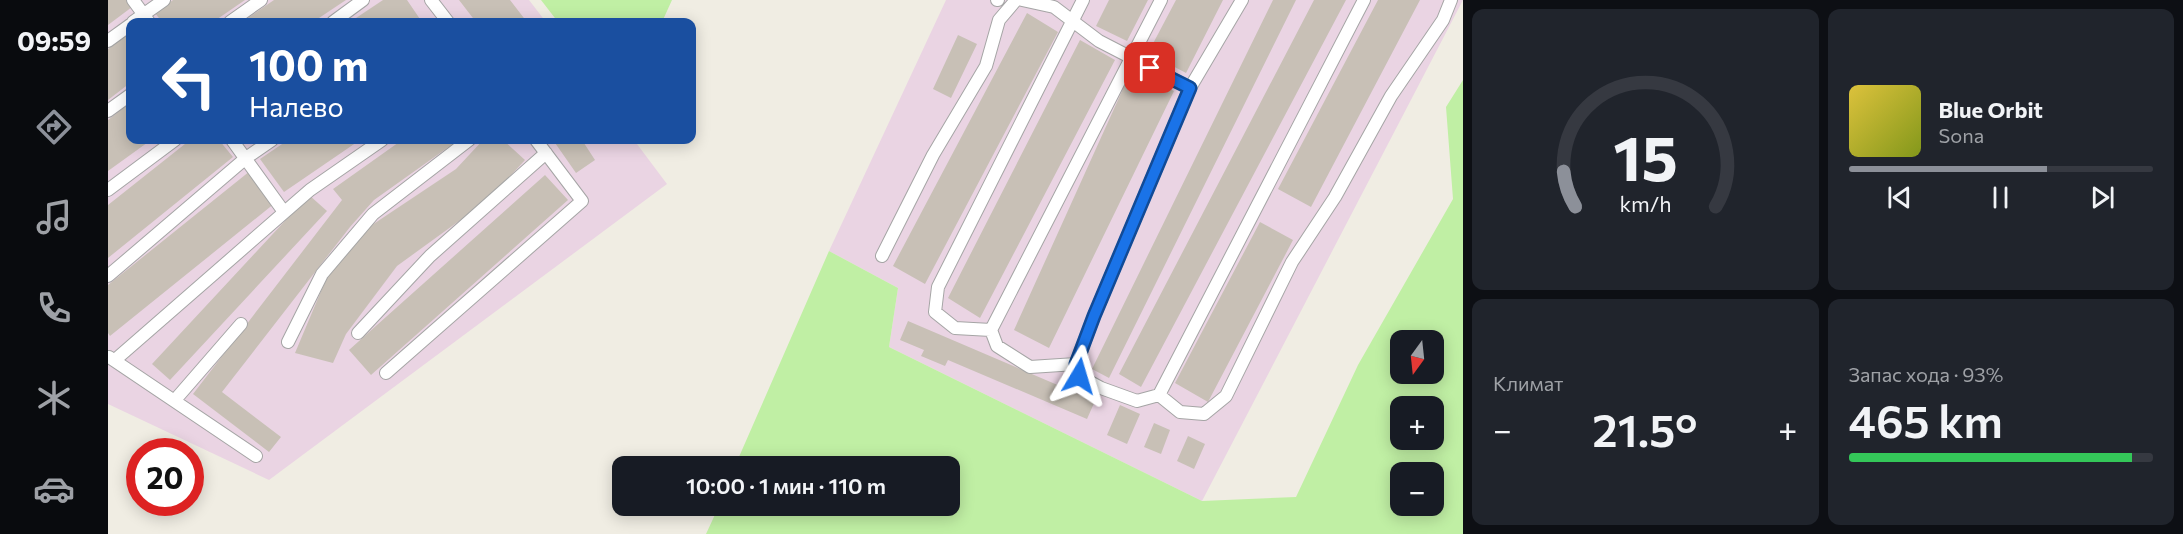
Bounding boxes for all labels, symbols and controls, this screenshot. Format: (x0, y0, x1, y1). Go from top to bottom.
text: 09:59 (17, 24, 91, 57)
text: 100 m (249, 38, 369, 90)
icon: left (150, 42, 228, 120)
pin (1124, 42, 1175, 93)
icon: arrive (1133, 51, 1166, 84)
text: Налево (249, 90, 344, 123)
text: Blue Orbit (1939, 96, 2043, 123)
icon: directions (33, 106, 75, 148)
text: 15 (1613, 118, 1678, 194)
text: Sona (1939, 123, 1984, 147)
icon: previous (1883, 181, 1916, 214)
icon: pause (1984, 181, 2017, 214)
icon: next (2086, 181, 2119, 214)
text: km/h (1619, 190, 1671, 216)
icon: music (33, 196, 75, 238)
icon: phone (33, 287, 75, 329)
north arrow (1390, 330, 1444, 384)
map controls (1390, 330, 1444, 516)
position arrow (1047, 344, 1111, 408)
text: Запас хода · 93% (1849, 362, 2003, 386)
text: Климат (1493, 371, 1563, 395)
icon: climate (33, 377, 75, 419)
text: 465 km (1849, 392, 2003, 447)
button: + (1390, 396, 1444, 450)
text: 21.5° (1592, 401, 1698, 456)
text: − (1493, 408, 1512, 449)
text: + (1778, 408, 1797, 449)
speed limit sign: 20 (126, 438, 204, 516)
button: − (1390, 462, 1444, 516)
icon: car (33, 468, 75, 510)
text: 10:00 · 1 мин · 110 m (686, 472, 886, 499)

